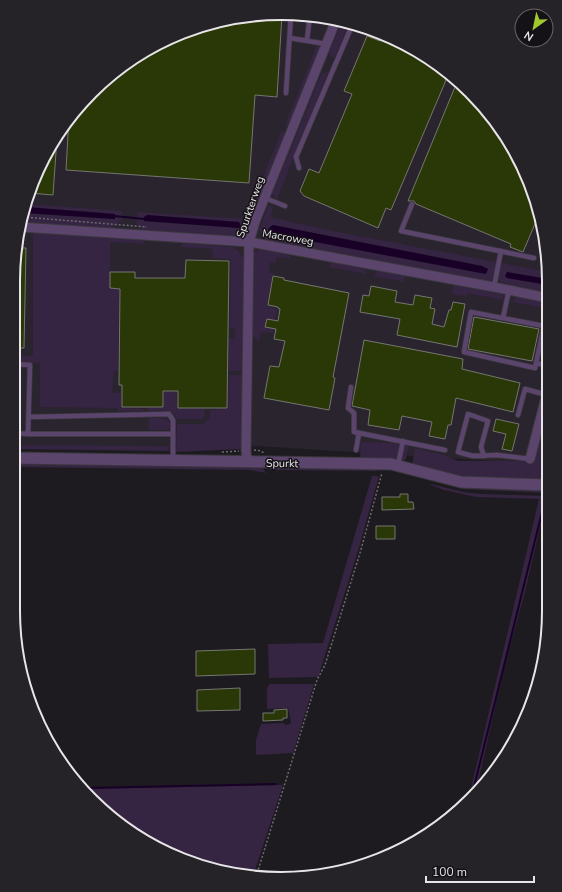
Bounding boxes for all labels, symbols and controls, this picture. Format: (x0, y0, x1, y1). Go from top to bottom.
north arrow (514, 8, 554, 48)
text: N (521, 27, 536, 44)
street label: Spurkterweg (233, 174, 268, 240)
street label: Macroweg (261, 226, 315, 249)
street label: Spurkt (266, 456, 299, 471)
scale bar (426, 858, 534, 884)
text: 100 m (432, 864, 467, 880)

